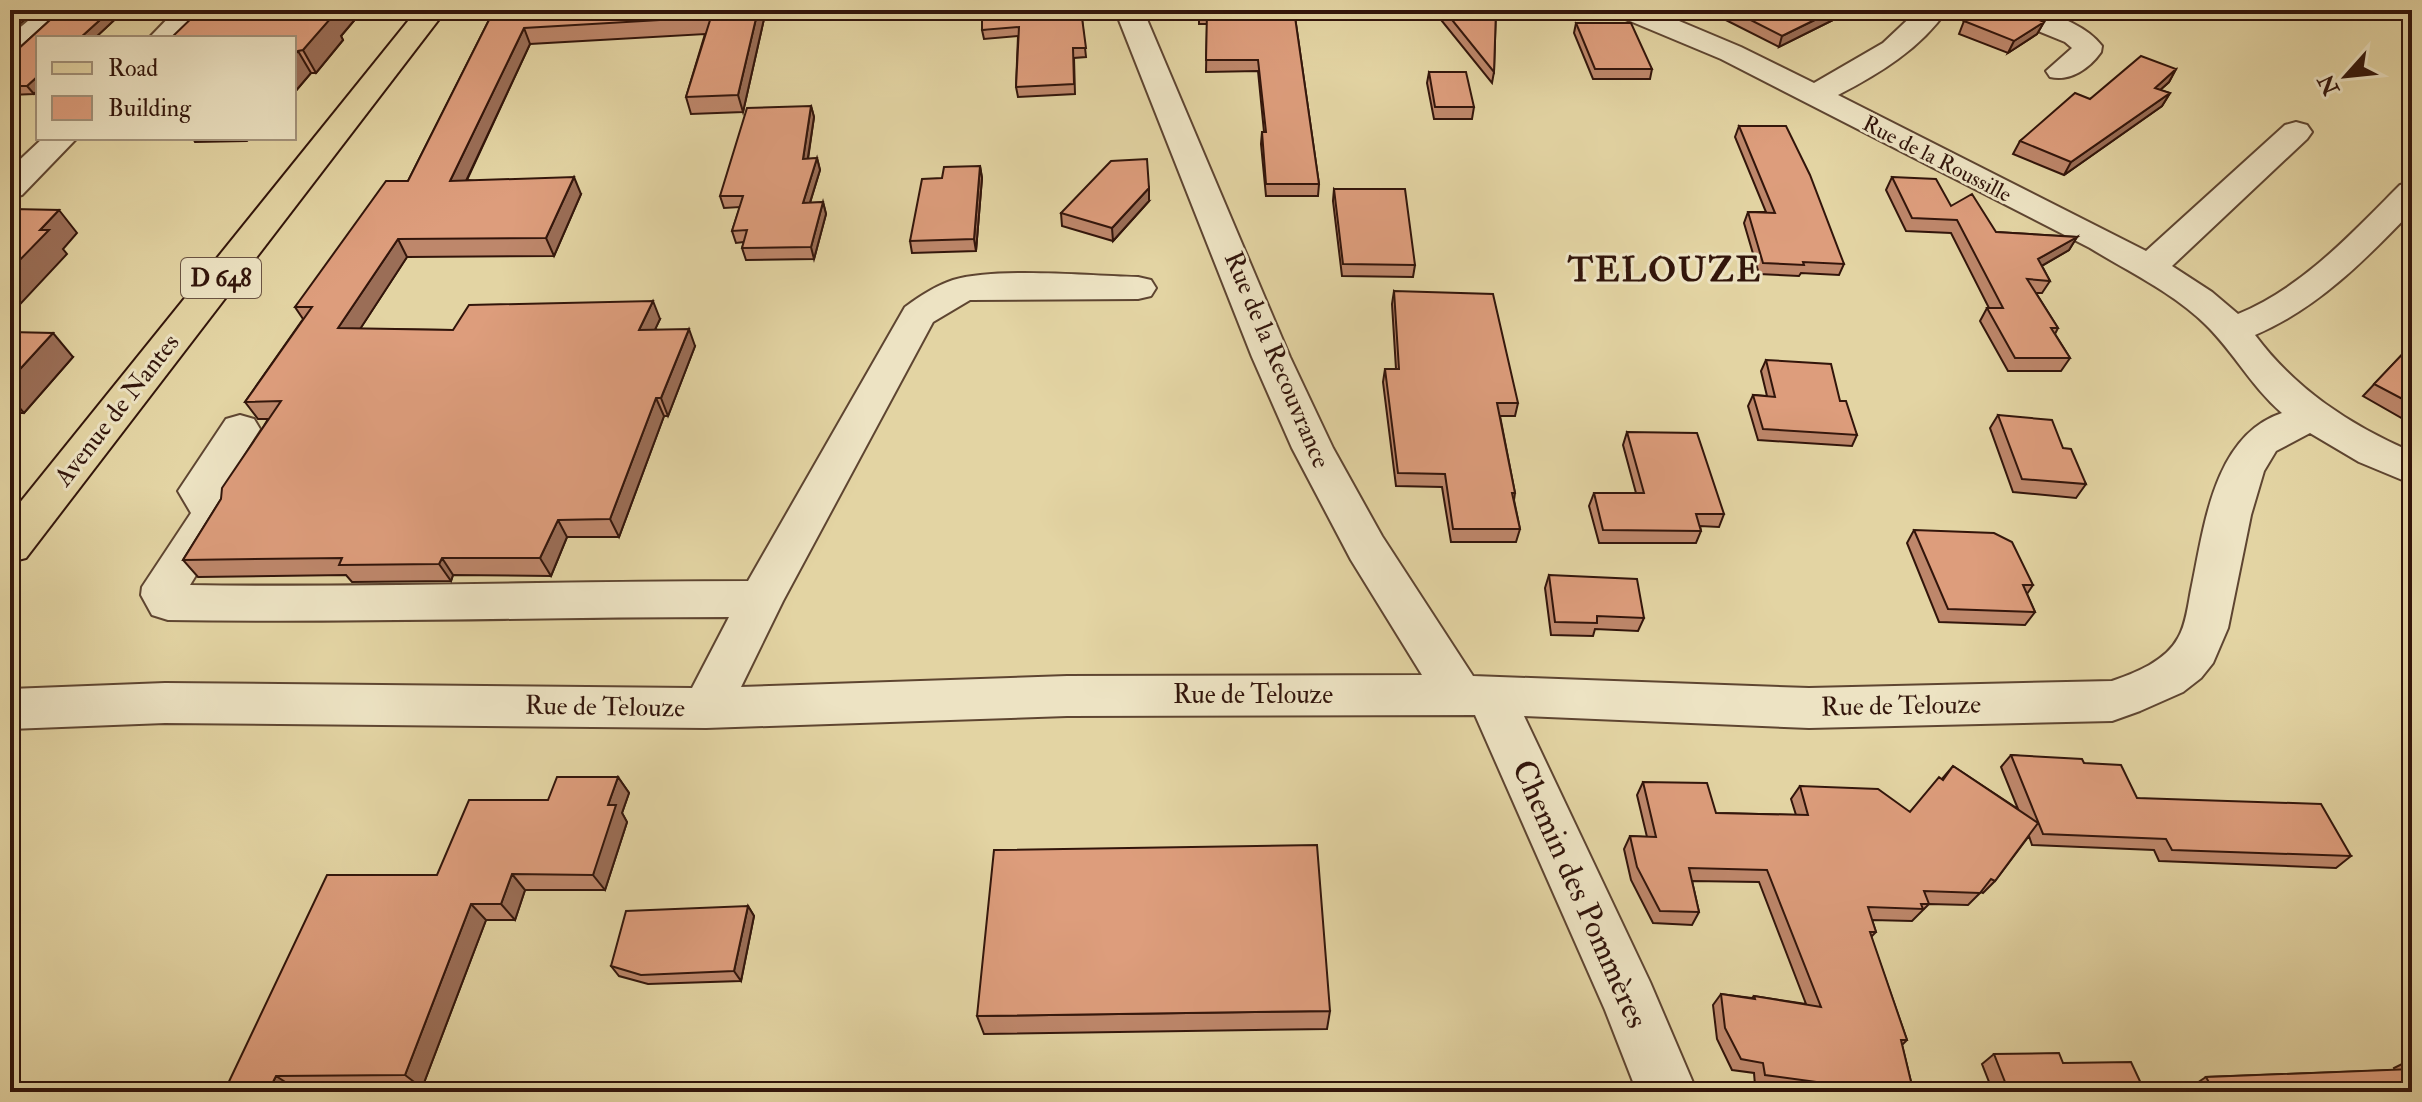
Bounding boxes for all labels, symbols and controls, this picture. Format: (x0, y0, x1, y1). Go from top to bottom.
legend (36, 36, 296, 140)
north arrow (2306, 36, 2386, 116)
text: Road (108, 53, 158, 84)
text: N (2312, 69, 2346, 101)
text: Building (108, 93, 192, 124)
street label: Rue de la Roussille (1858, 109, 2016, 209)
street label: Rue de la Recouvrance (1217, 247, 1337, 473)
district label: TELOUZE (1567, 249, 1762, 292)
road number: D 648 (181, 258, 261, 298)
street label: Avenue de Nantes (47, 327, 187, 493)
street label: Rue de Telouze (1173, 679, 1333, 711)
street label: Rue de Telouze (1821, 689, 1981, 723)
street label: Rue de Telouze (525, 690, 685, 724)
street label: Chemin des Pommères (1503, 754, 1657, 1034)

